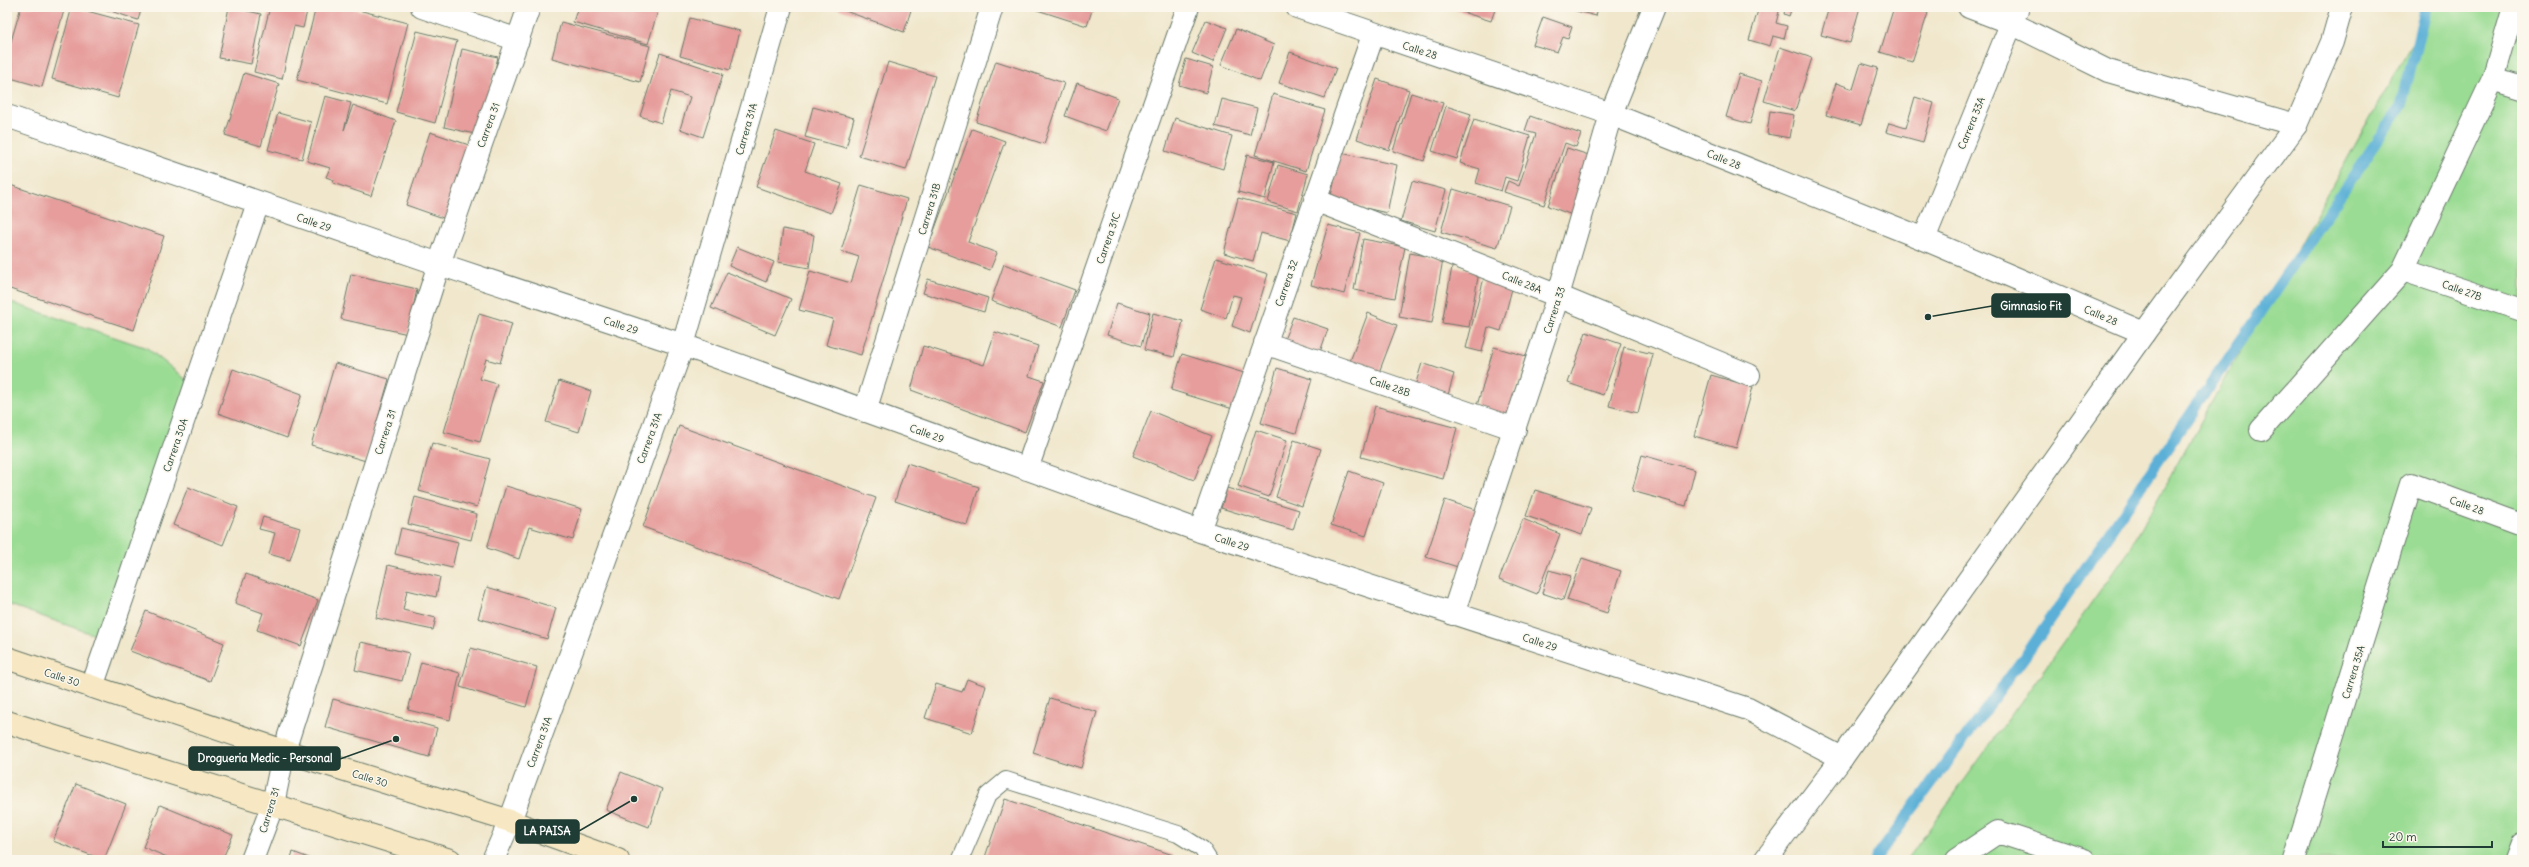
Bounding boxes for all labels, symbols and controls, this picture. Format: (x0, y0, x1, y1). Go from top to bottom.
street label: Calle 28 (1401, 39, 1439, 62)
street label: Carrera 33A (1955, 95, 1988, 151)
street label: Carrera 31 (474, 101, 503, 150)
street label: Carrera 31A (733, 101, 760, 157)
street label: Calle 28 (1705, 147, 1743, 172)
street label: Carrera 31B (915, 181, 944, 237)
street label: Carrera 31C (1094, 210, 1123, 266)
street label: Calle 29 (295, 211, 333, 235)
street label: Carrera 32 (1272, 258, 1301, 308)
street label: Calle 28A (1500, 269, 1544, 297)
street label: Calle 27B (2440, 278, 2484, 304)
street label: Carrera 33 (1541, 285, 1568, 335)
callout: Gimnasio Fit (1992, 294, 2070, 317)
text: Gimnasio Fit (2000, 299, 2062, 313)
street label: Calle 28 (2082, 303, 2120, 329)
street label: Calle 29 (602, 314, 640, 337)
street label: Calle 28B (1368, 373, 1412, 400)
street label: Carrera 31 (372, 408, 399, 457)
street label: Carrera 31A (634, 410, 665, 466)
street label: Carrera 30A (160, 416, 191, 474)
street label: Calle 29 (908, 421, 946, 446)
street label: Calle 28 (2448, 493, 2486, 518)
street label: Calle 29 (1213, 531, 1251, 554)
street label: Calle 29 (1521, 631, 1559, 654)
street label: Carrera 35A (2339, 643, 2368, 701)
street label: Calle 30 (42, 666, 81, 689)
street label: Carrera 31A (524, 714, 555, 770)
callout: Drogueria Medic - Personal (189, 747, 340, 770)
text: Drogueria Medic - Personal (198, 751, 332, 766)
street label: Calle 30 (350, 767, 389, 790)
street label: Carrera 31 (256, 786, 283, 835)
callout: LA PAISA (516, 820, 579, 843)
scale bar (2383, 823, 2492, 849)
text: LA PAISA (524, 824, 571, 838)
text: 20 m (2389, 829, 2417, 844)

